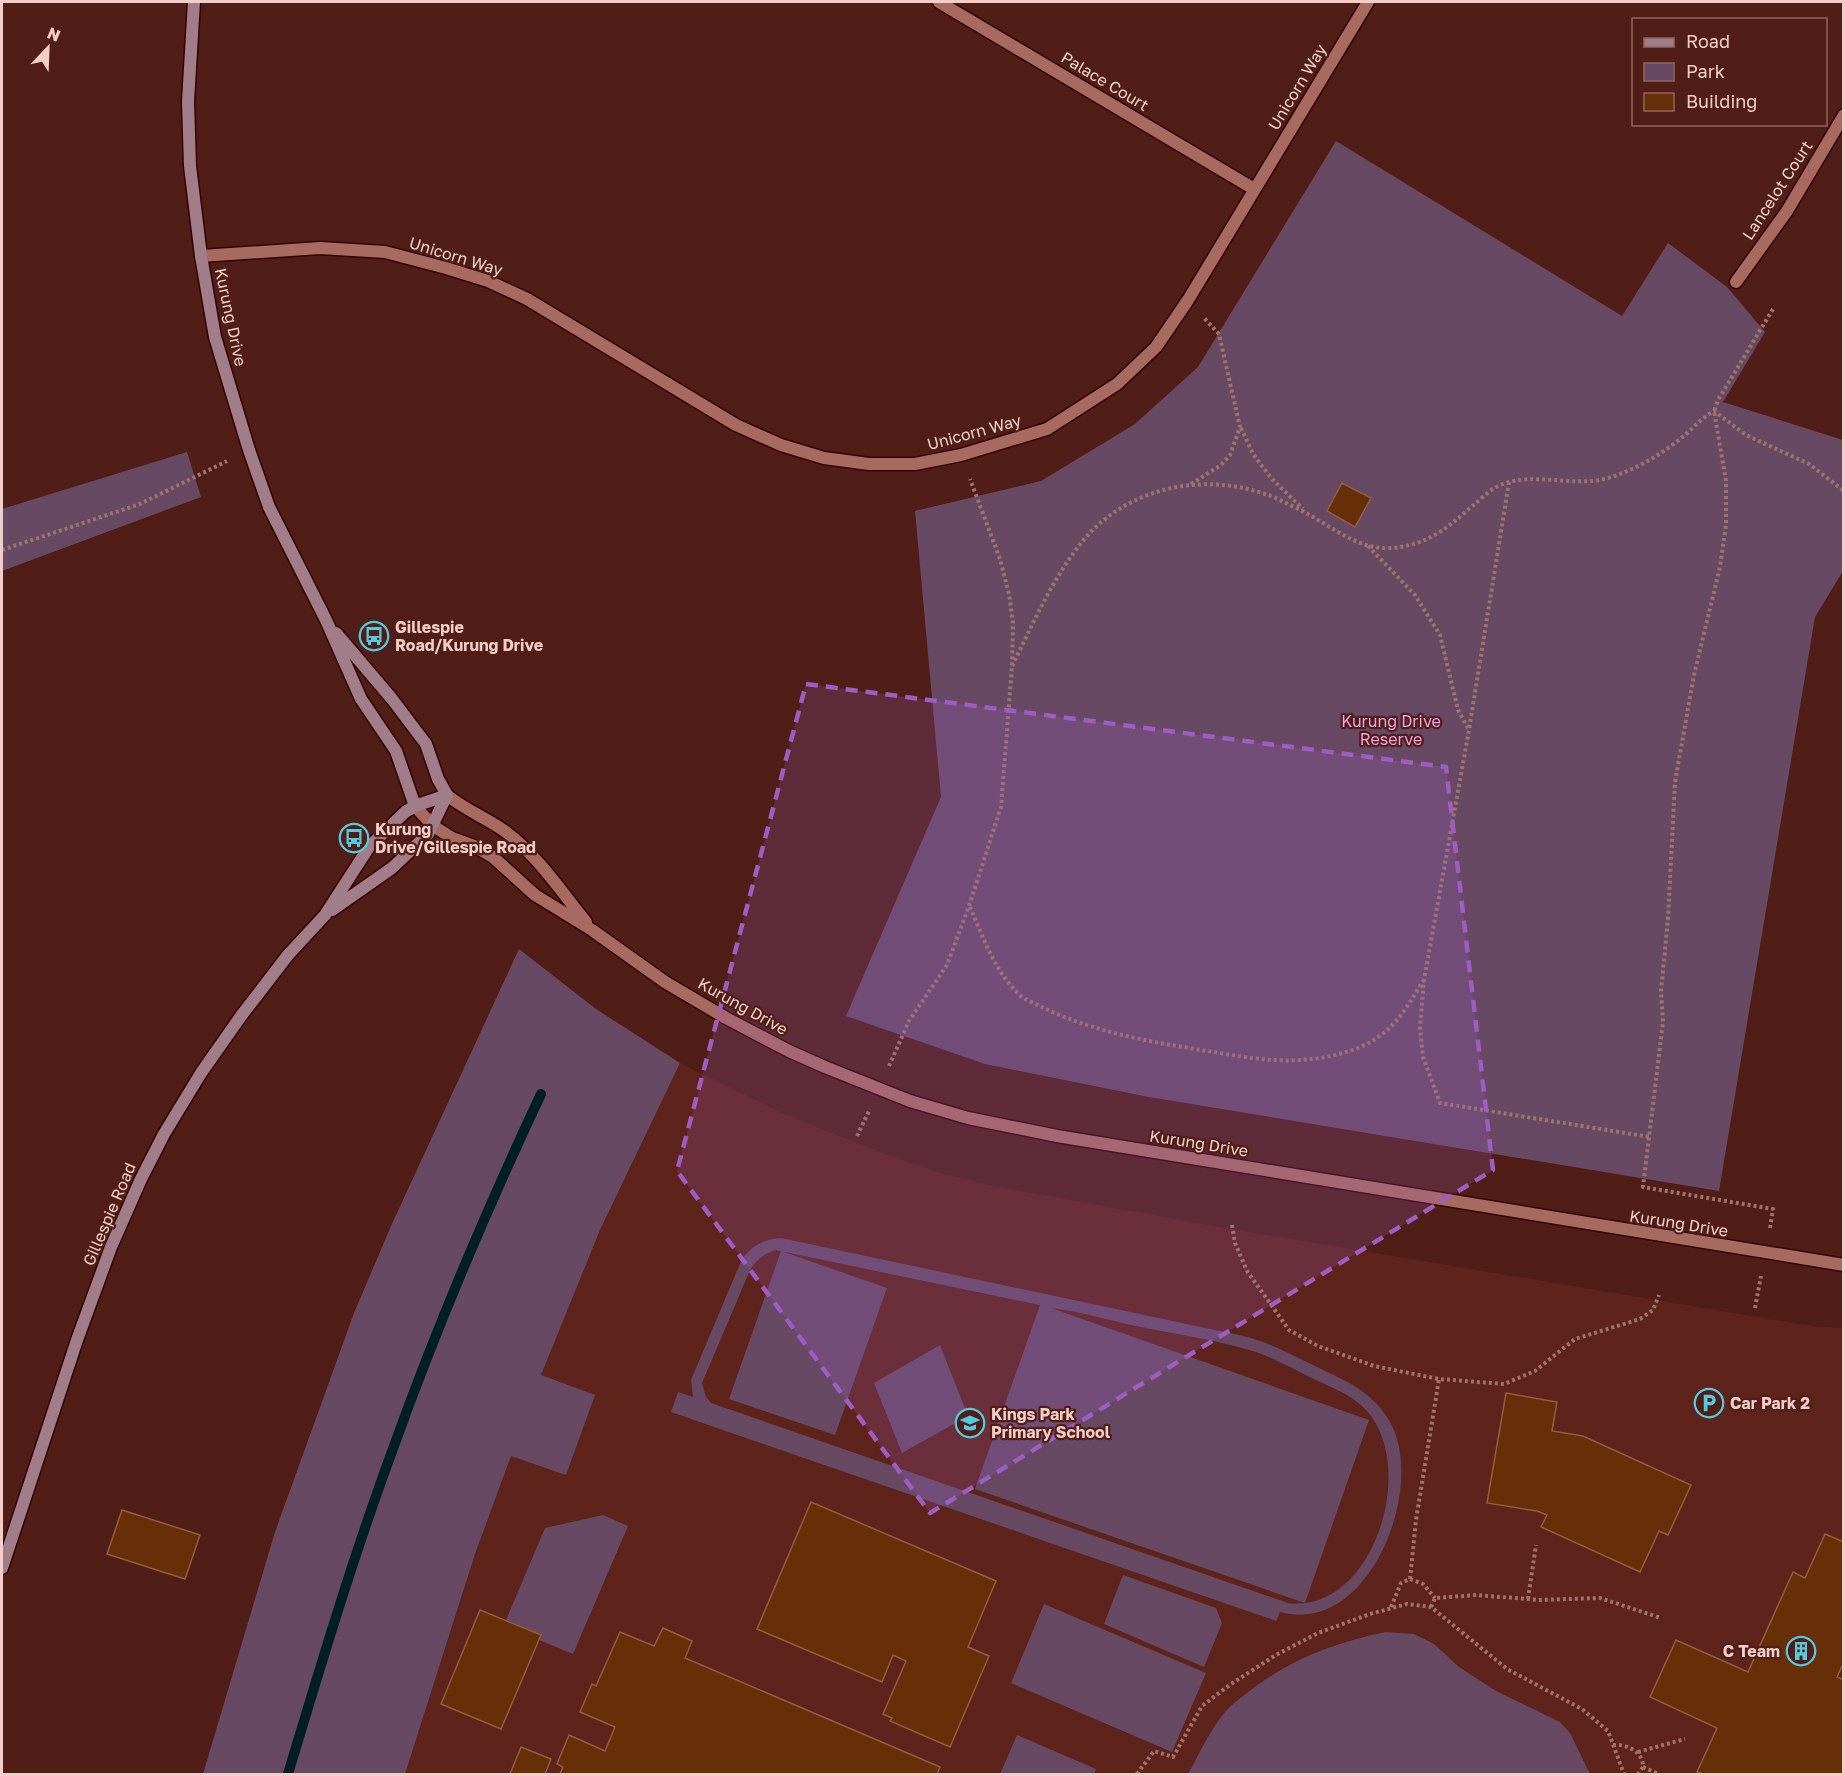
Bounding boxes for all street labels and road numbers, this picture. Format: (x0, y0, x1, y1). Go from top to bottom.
street label: Unicorn Way (1264, 40, 1330, 134)
street label: Palace Court (1058, 47, 1152, 115)
street label: Lancelot Court (1738, 137, 1816, 243)
street label: Unicorn Way (407, 232, 505, 280)
street label: Kurung Drive (211, 266, 251, 368)
street label: Unicorn Way (925, 410, 1023, 454)
street label: Kurung Drive (695, 973, 791, 1039)
street label: Kurung Drive (1148, 1125, 1250, 1161)
street label: Gillespie Road (78, 1159, 140, 1269)
street label: Kurung Drive (1628, 1205, 1730, 1241)

